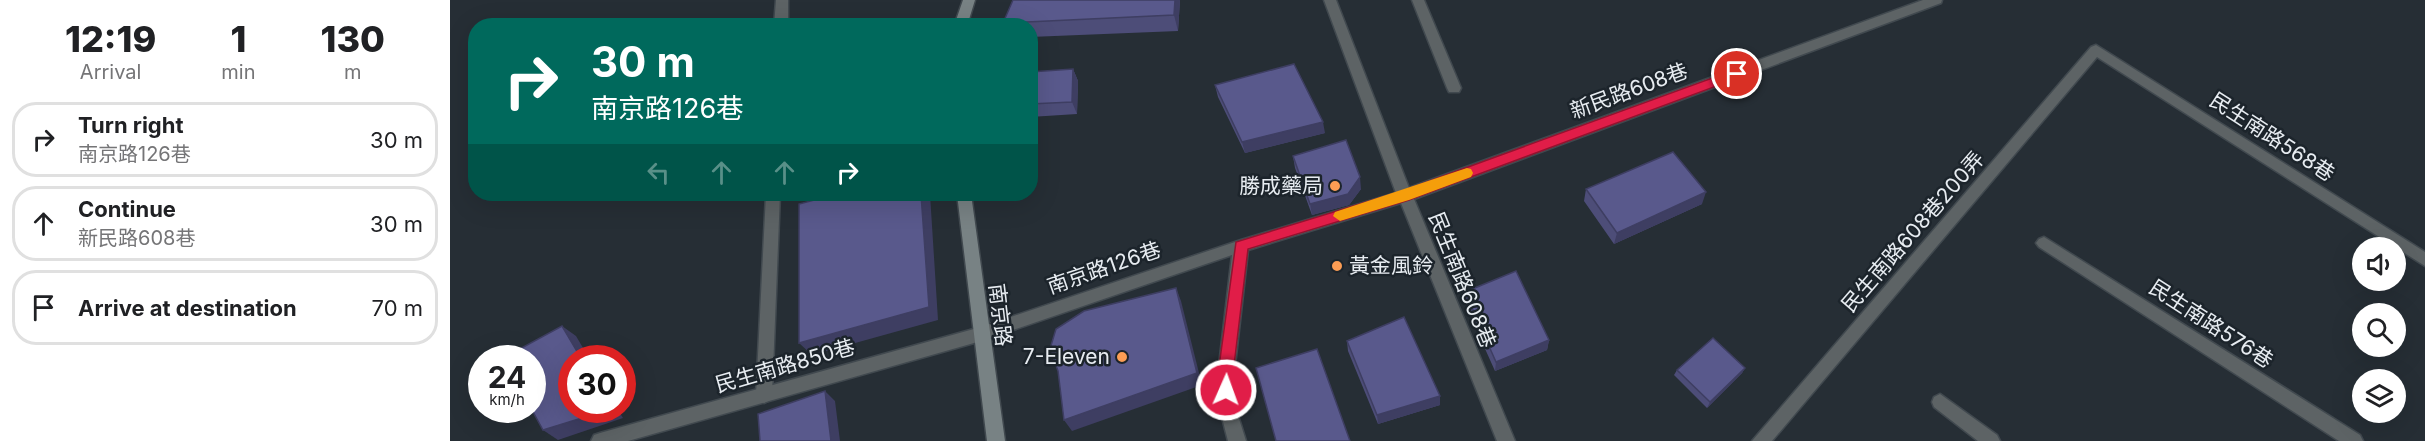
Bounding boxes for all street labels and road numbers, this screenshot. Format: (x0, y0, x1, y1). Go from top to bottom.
street label: 新民路608巷 (1567, 58, 1691, 123)
street label: 民生南路568巷 (2205, 87, 2339, 186)
street label: 民生南路608巷200弄 (1836, 146, 1989, 317)
street label: 民生南路608巷 (1424, 208, 1501, 351)
street label: 南京路126巷 (1044, 236, 1164, 299)
street label: 民生南路576巷 (2145, 274, 2278, 373)
street label: 南京路 (984, 282, 1017, 348)
street label: 民生南路850巷 (712, 334, 858, 397)

